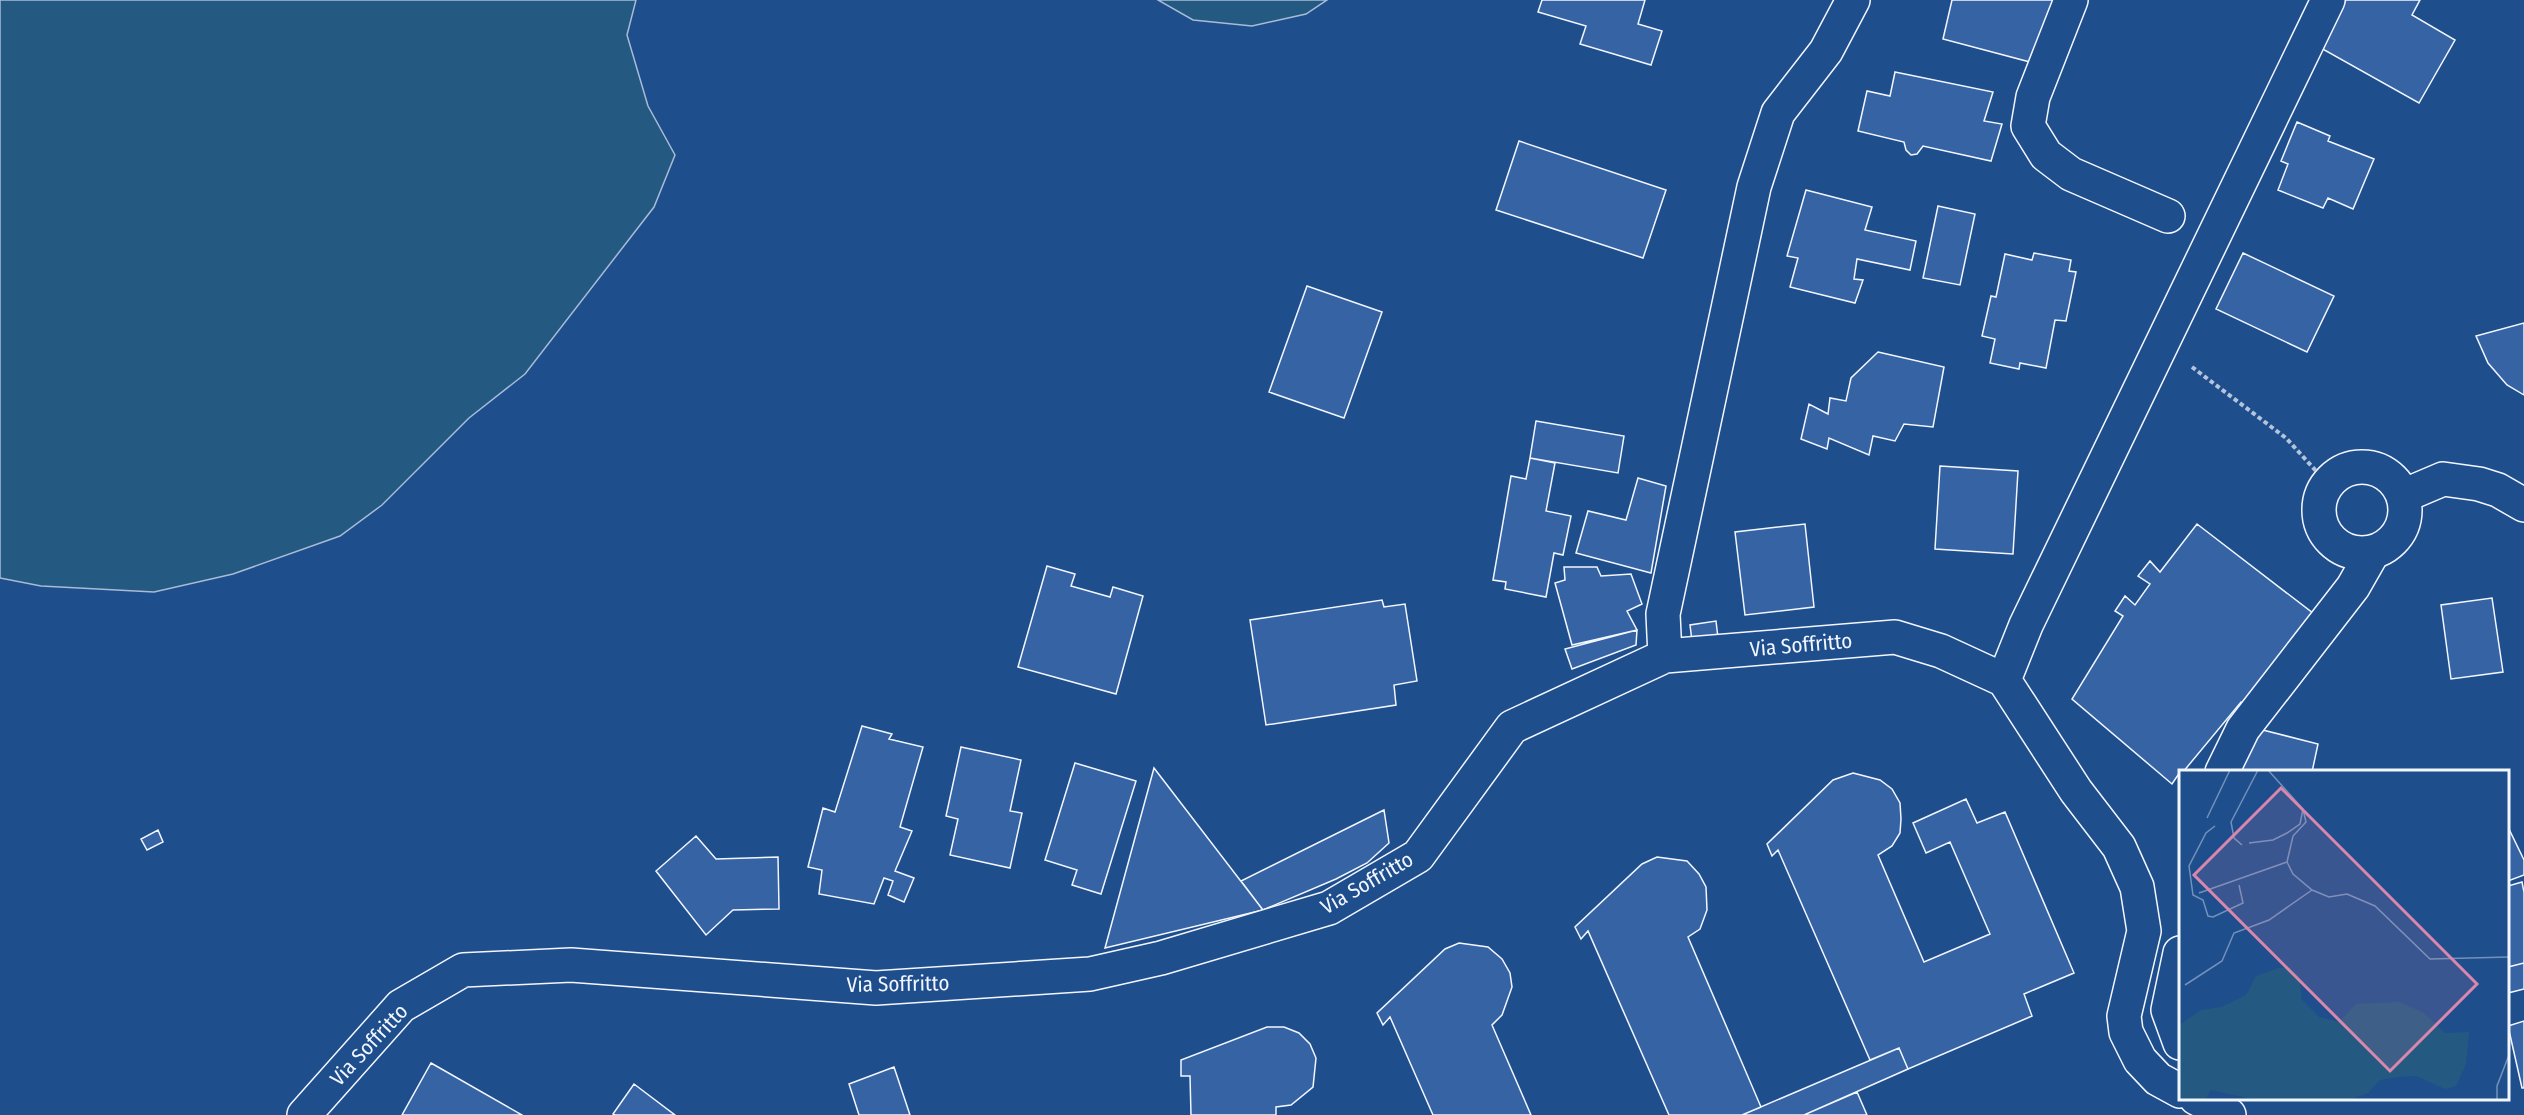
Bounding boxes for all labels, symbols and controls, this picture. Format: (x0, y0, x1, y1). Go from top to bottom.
street label: Via Soffritto (1749, 628, 1853, 662)
inset map (2179, 770, 2509, 1100)
street label: Via Soffritto (1316, 846, 1418, 920)
street label: Via Soffritto (846, 970, 950, 998)
street label: Via Soffritto (325, 999, 413, 1091)

